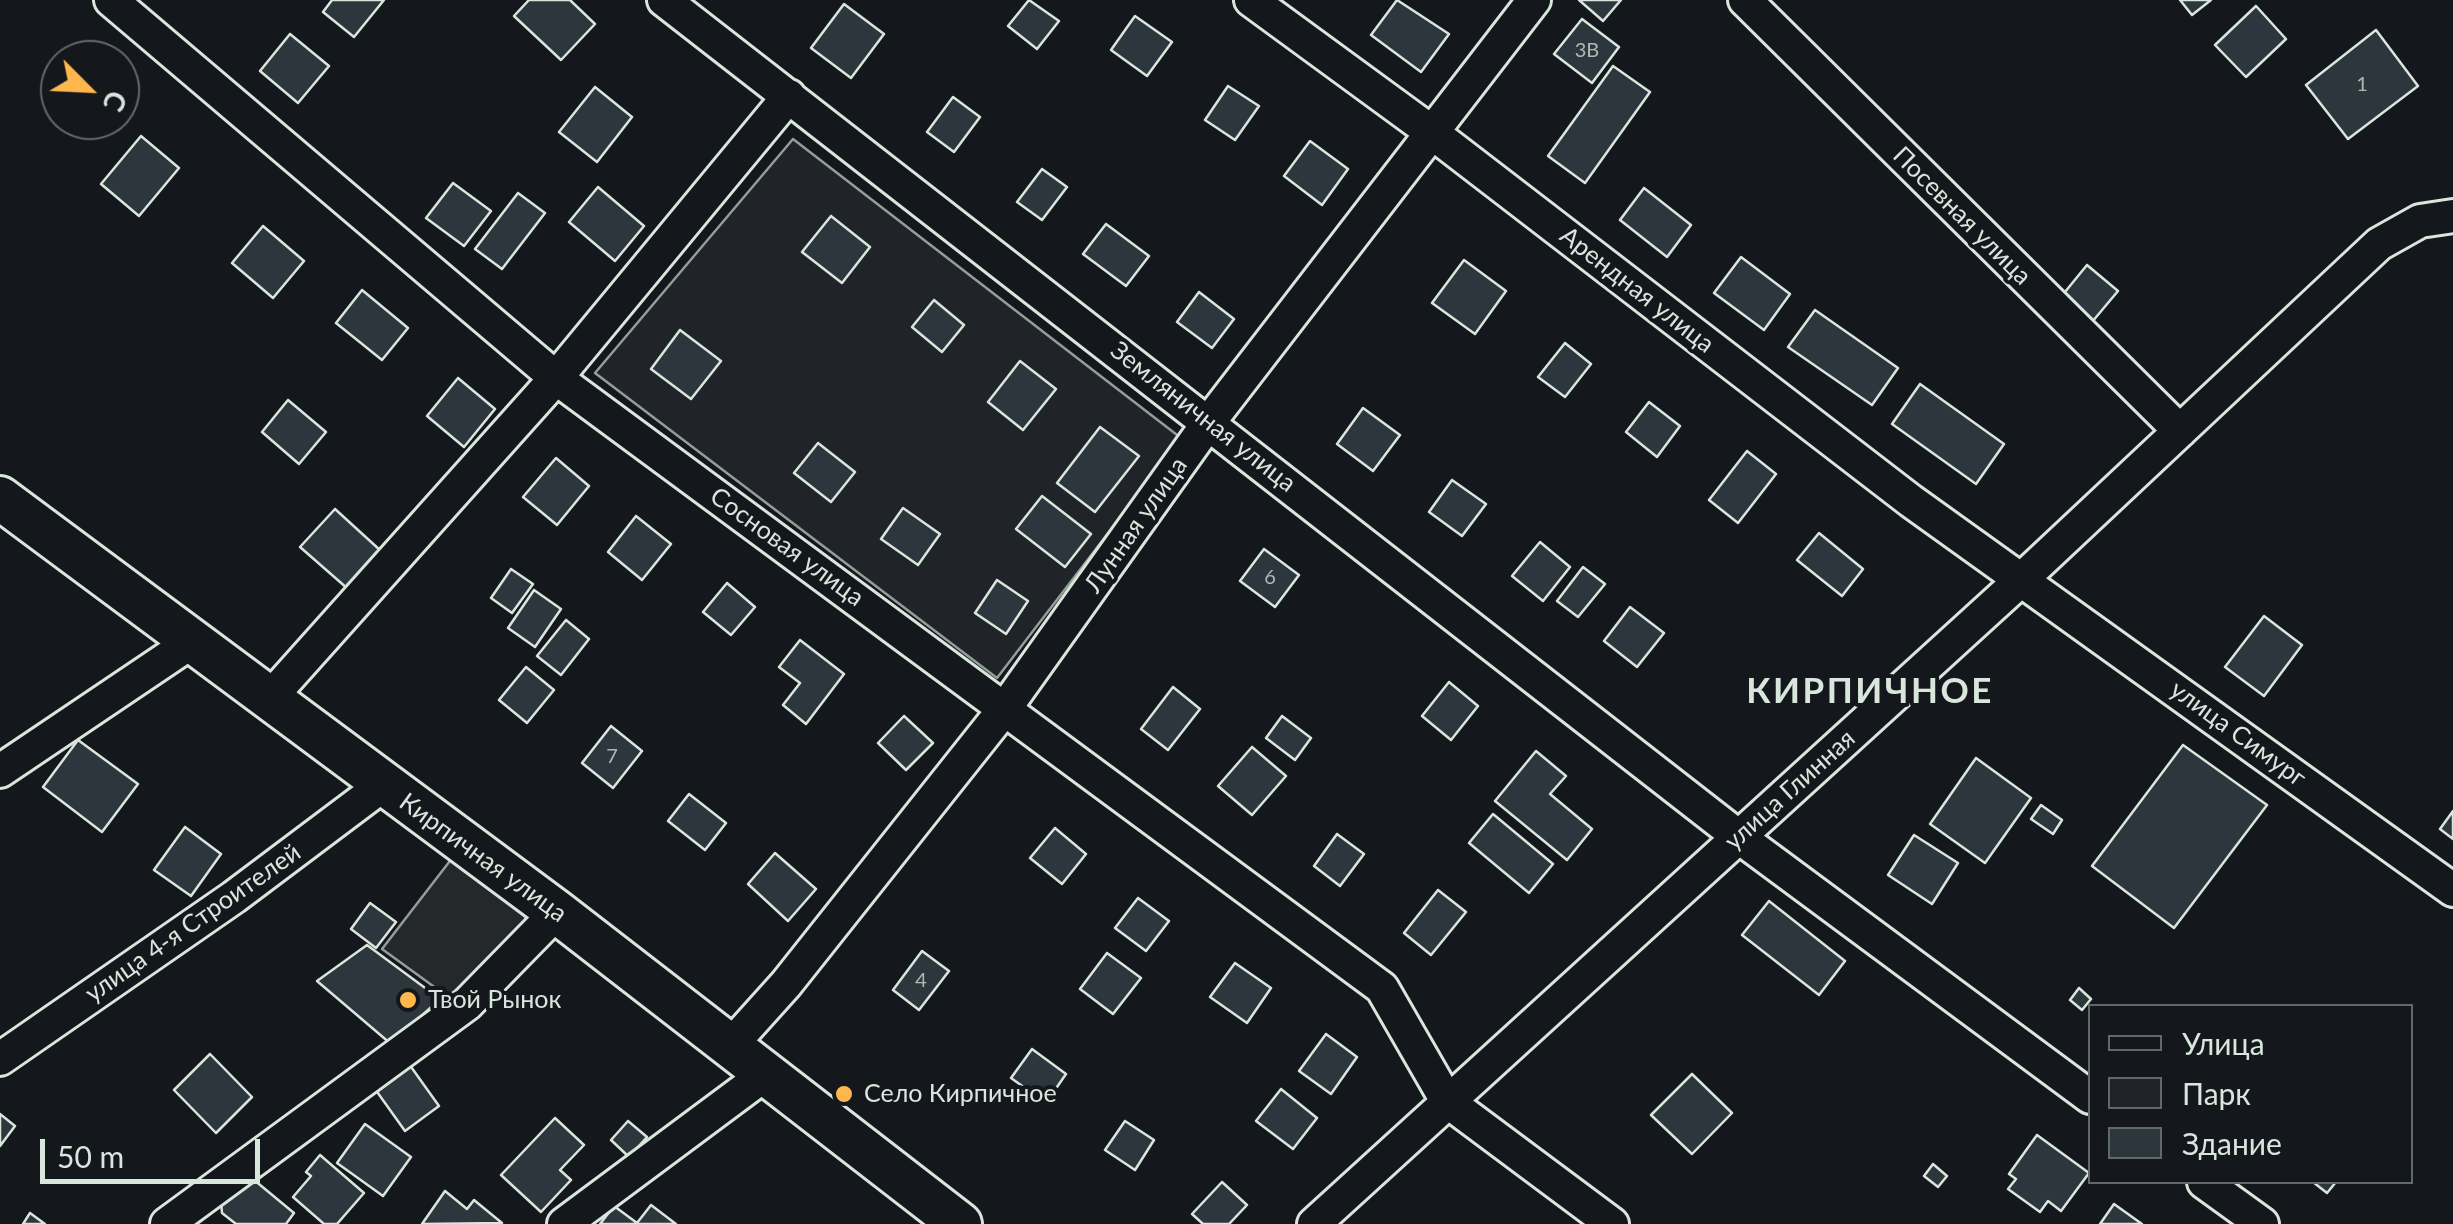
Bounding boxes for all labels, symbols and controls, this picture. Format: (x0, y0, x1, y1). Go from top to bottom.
house number: 3В (1575, 39, 1599, 63)
north arrow (40, 40, 140, 140)
house number: 1 (2356, 73, 2368, 97)
text: С (96, 86, 135, 117)
street label: Посевная улица (1887, 141, 2037, 291)
street label: Арендная улица (1554, 221, 1720, 359)
street label: Земляничная улица (1104, 335, 1302, 499)
street label: Лунная улица (1078, 452, 1194, 598)
street label: Сосновая улица (704, 481, 870, 613)
house number: 6 (1264, 566, 1276, 590)
district label: КИРПИЧНОЕ (1746, 671, 1994, 713)
street label: улица Симург (2164, 675, 2312, 793)
street label: улица Глинная (1719, 724, 1861, 856)
house number: 7 (606, 745, 618, 769)
street label: Кирпичная улица (393, 787, 573, 929)
street label: улица 4-я Строителей (79, 837, 307, 1009)
house number: 4 (915, 969, 927, 993)
place label: Твой Рынок (428, 985, 561, 1015)
marker: Твой Рынок (397, 989, 419, 1011)
legend (2088, 1004, 2413, 1184)
text: Улица (2182, 1025, 2265, 1061)
text: Парк (2182, 1075, 2251, 1111)
place label: Село Кирпичное (864, 1079, 1057, 1109)
marker: Село Кирпичное (833, 1083, 855, 1105)
scale bar (45, 1119, 265, 1181)
text: Здание (2182, 1125, 2282, 1161)
text: 50 m (57, 1138, 124, 1174)

